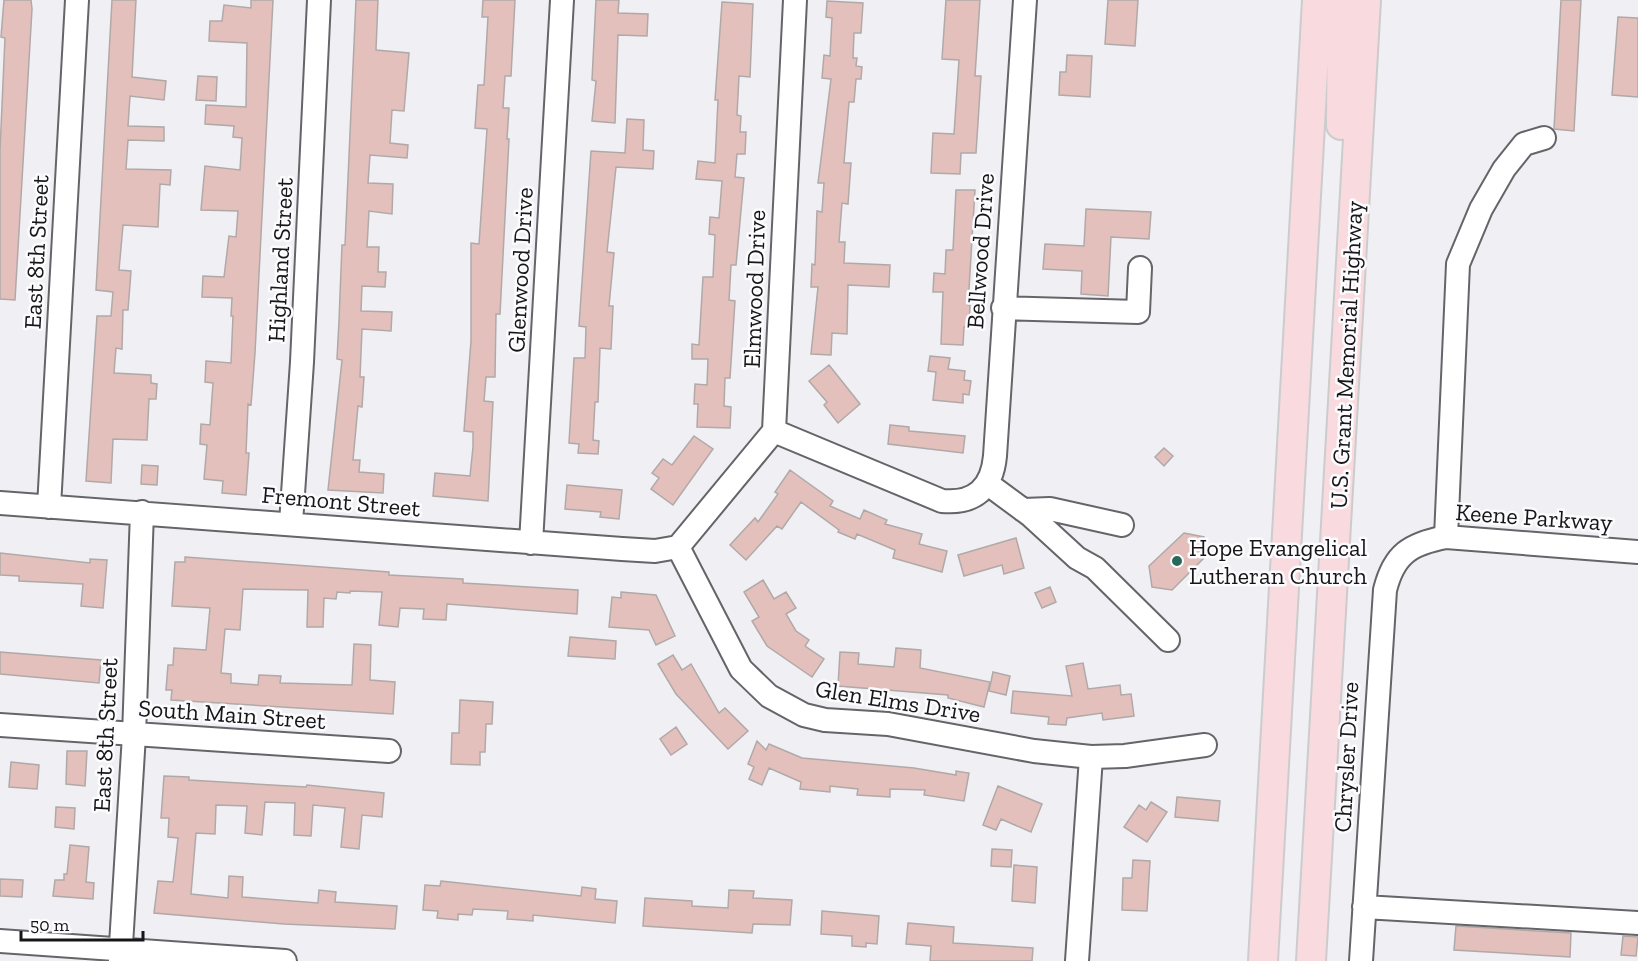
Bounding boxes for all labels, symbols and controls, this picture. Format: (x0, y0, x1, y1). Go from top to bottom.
street label: Bellwood Drive (960, 172, 1000, 330)
street label: East 8th Street (17, 174, 55, 330)
street label: Highland Street (261, 177, 299, 343)
street label: Glenwood Drive (501, 187, 539, 353)
street label: U.S. Grant Memorial Highway (1323, 199, 1369, 510)
street label: Elmwood Drive (737, 209, 771, 369)
street label: Fremont Street (260, 480, 422, 522)
street label: Keene Parkway (1455, 497, 1614, 537)
place label: Hope Evangelical Lutheran Church (1189, 533, 1367, 590)
marker: Hope Evangelical Lutheran Church (1170, 554, 1184, 568)
street label: East 8th Street (86, 657, 124, 813)
street label: Glen Elms Drive (813, 674, 983, 728)
street label: Chrysler Drive (1328, 681, 1364, 833)
street label: South Main Street (137, 693, 327, 735)
scale bar (21, 904, 142, 942)
text: 50 m (30, 914, 70, 936)

